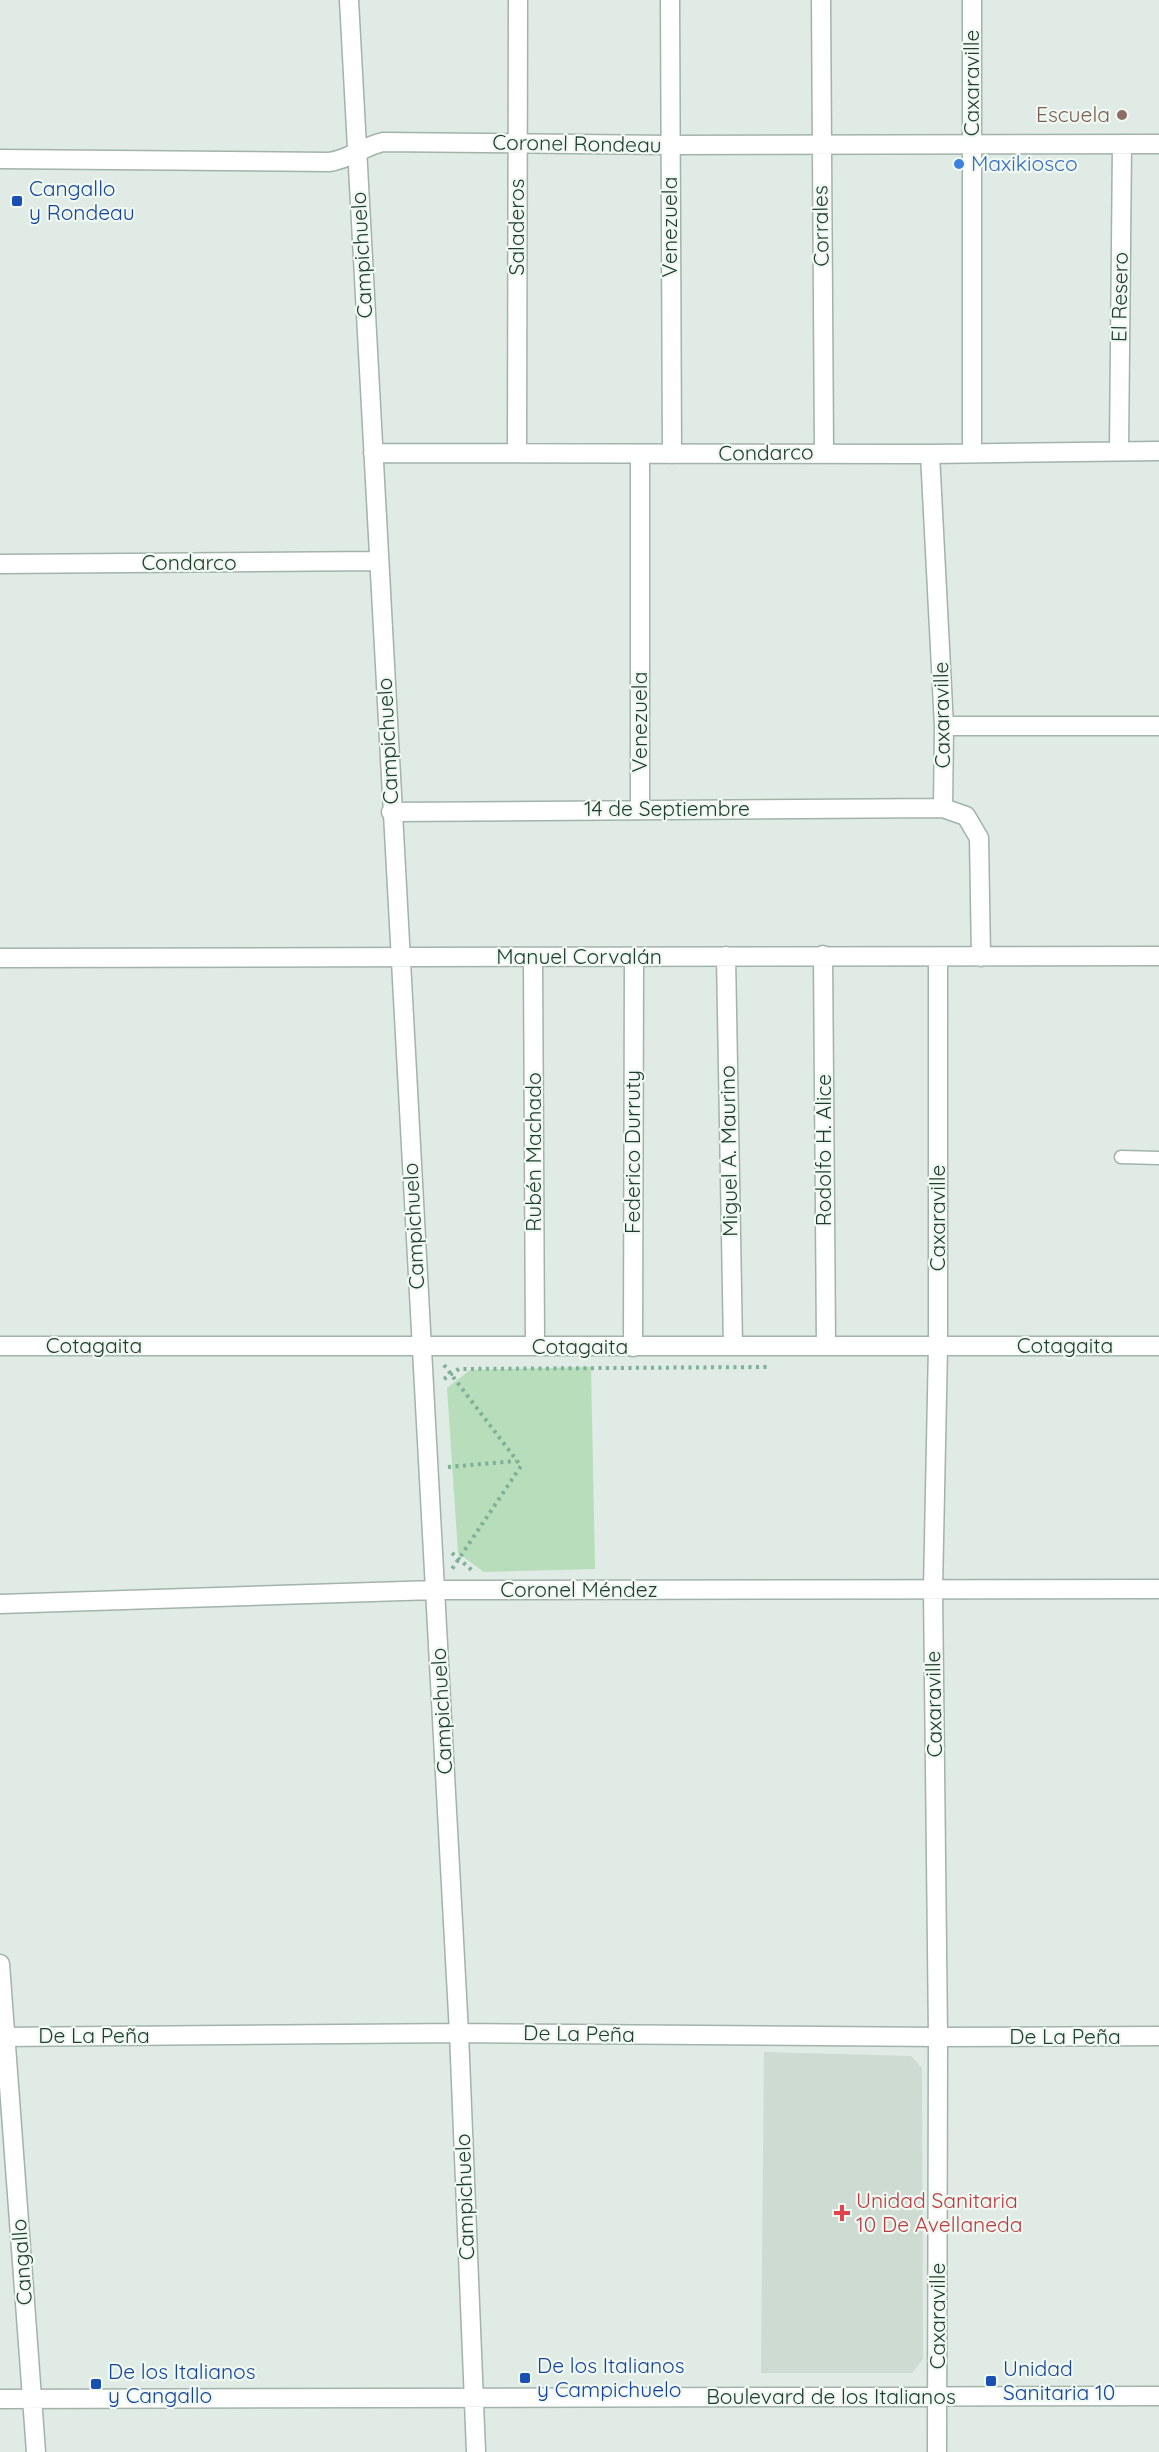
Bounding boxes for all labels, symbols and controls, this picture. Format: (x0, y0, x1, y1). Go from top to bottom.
street label: Caxaraville (958, 30, 984, 136)
place label: Escuela (1036, 101, 1110, 127)
marker: Escuela (1115, 108, 1129, 122)
street label: Coronel Rondeau (492, 129, 662, 157)
place label: Maxikiosco (971, 150, 1078, 176)
marker: Maxikiosco (952, 157, 966, 171)
place label: Cangallo y Rondeau (29, 175, 135, 225)
street label: Venezuela (656, 177, 682, 277)
street label: Saladeros (503, 179, 529, 275)
street label: Corrales (806, 185, 834, 267)
street label: Campichuelo (345, 191, 377, 319)
marker: Cangallo y Rondeau (10, 194, 24, 208)
street label: El Resero (1105, 252, 1133, 342)
street label: Condarco (718, 438, 814, 466)
street label: Condarco (141, 549, 237, 575)
street label: Caxaraville (927, 662, 955, 769)
street label: Venezuela (626, 672, 652, 772)
street label: Campichuelo (371, 677, 403, 805)
street label: 14 de Septiembre (584, 795, 750, 821)
street label: Manuel Corvalán (496, 943, 662, 969)
street label: Miguel A. Maurino (714, 1065, 742, 1237)
street label: Federico Durruty (619, 1070, 645, 1234)
street label: Rubén Machado (520, 1072, 546, 1232)
street label: Rodolfo H. Alice (810, 1074, 836, 1226)
street label: Campichuelo (397, 1162, 429, 1290)
street label: Caxaraville (924, 1165, 950, 1271)
street label: Cotagaita (46, 1332, 142, 1358)
street label: Cotagaita (1017, 1332, 1113, 1358)
street label: Cotagaita (532, 1333, 628, 1359)
street label: Coronel Méndez (500, 1576, 658, 1602)
street label: Campichuelo (425, 1647, 457, 1775)
street label: Caxaraville (919, 1651, 947, 1758)
street label: De La Peña (523, 2019, 635, 2047)
street label: De La Peña (38, 2022, 150, 2048)
street label: De La Peña (1009, 2023, 1121, 2049)
street label: Campichuelo (449, 2133, 479, 2261)
place label: Unidad Sanitaria 10 De Avellaneda (856, 2187, 1023, 2237)
marker: Unidad Sanitaria 10 De Avellaneda (833, 2204, 851, 2222)
street label: Cangallo (5, 2218, 37, 2306)
street label: Caxaraville (924, 2263, 950, 2369)
place label: De los Italianos y Campichuelo (537, 2352, 685, 2402)
place label: Unidad Sanitaria 10 (1003, 2355, 1115, 2405)
place label: De los Italianos y Cangallo (108, 2358, 256, 2408)
marker: De los Italianos y Campichuelo (518, 2371, 532, 2385)
marker: Unidad Sanitaria 10 (984, 2374, 998, 2388)
marker: De los Italianos y Cangallo (89, 2377, 103, 2391)
street label: Boulevard de los Italianos (706, 2383, 956, 2409)

